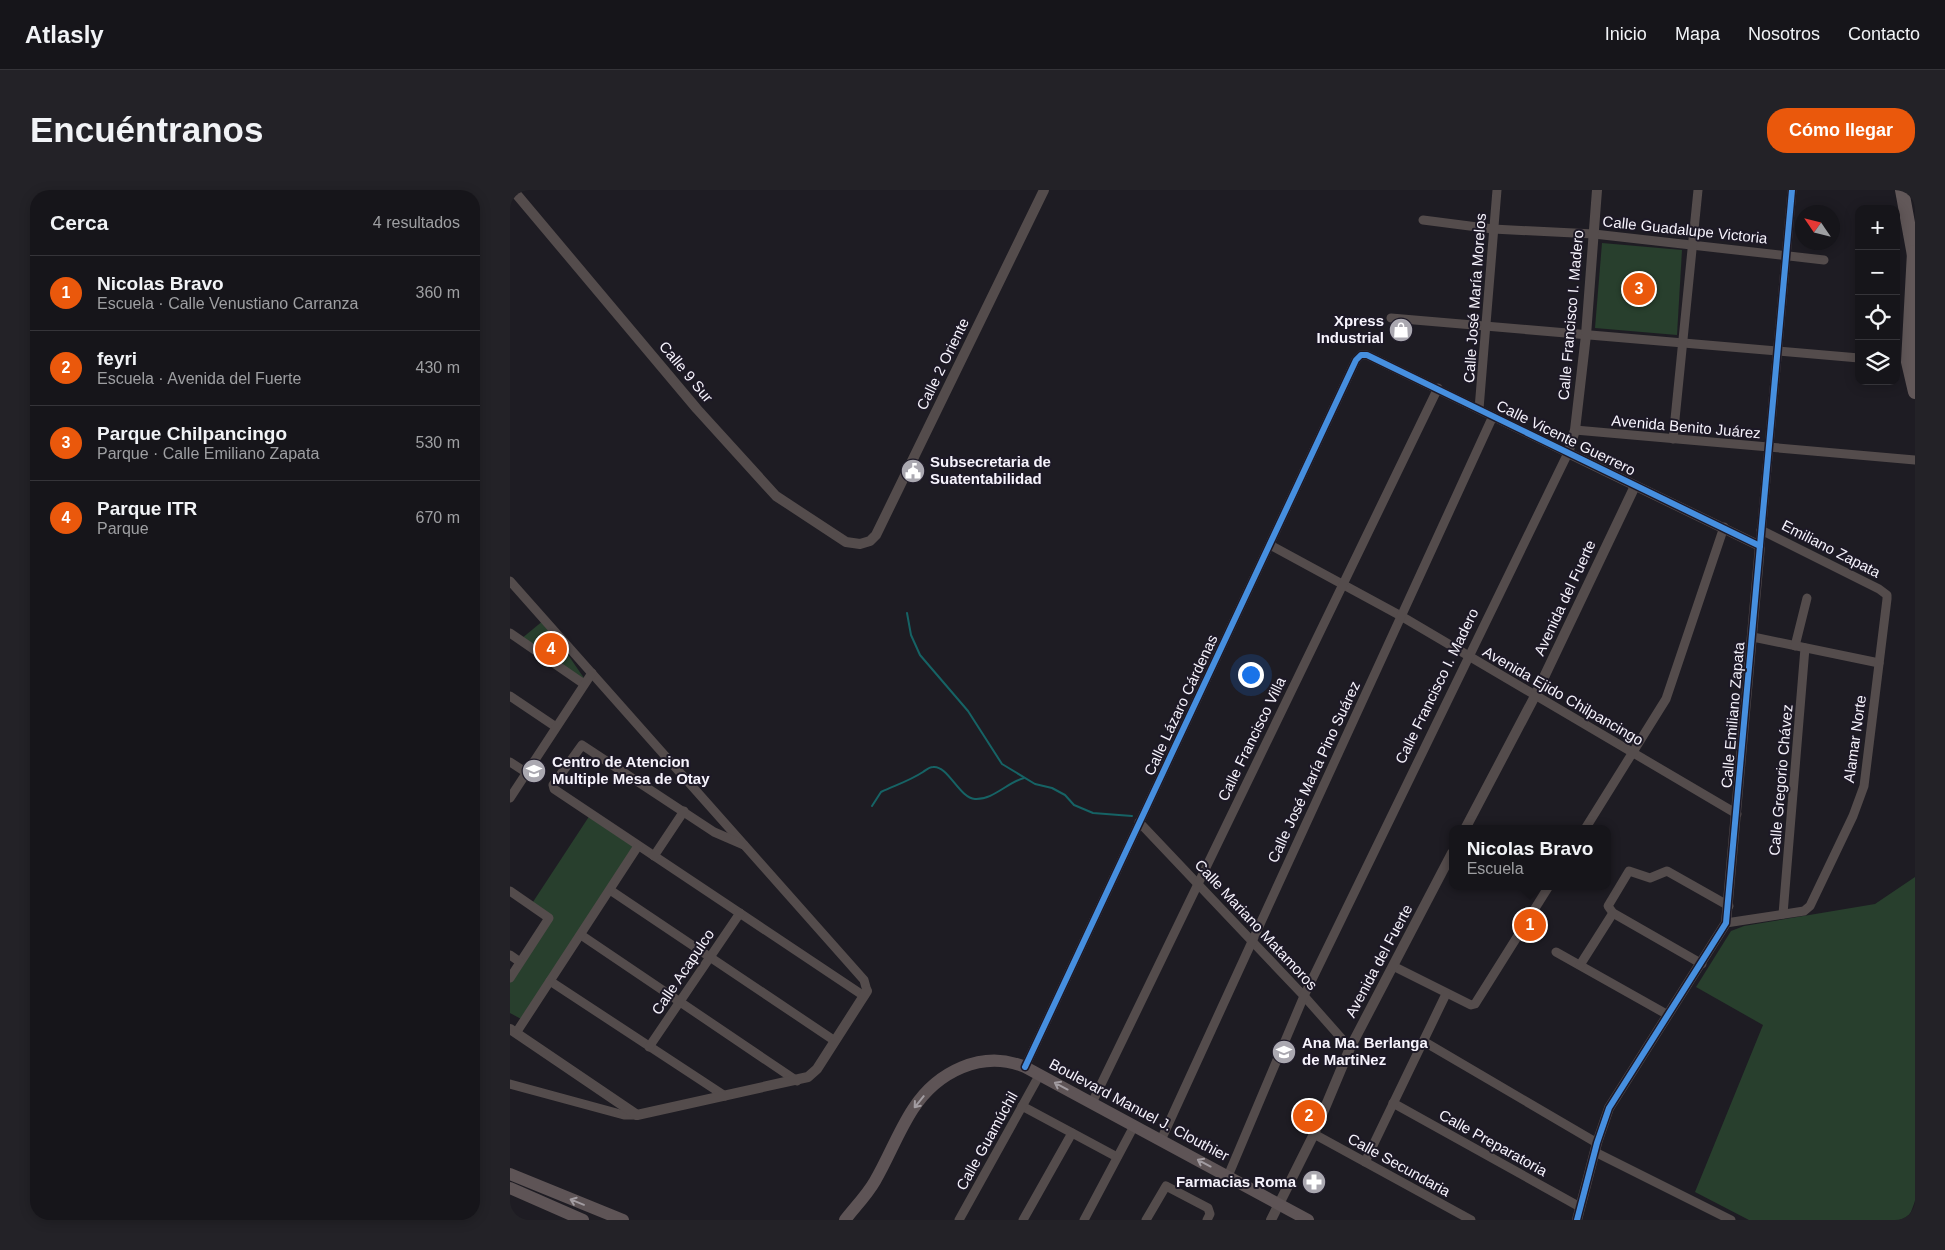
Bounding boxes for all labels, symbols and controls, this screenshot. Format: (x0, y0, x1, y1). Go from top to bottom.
text: Atlasly (25, 21, 104, 48)
text: Inicio (1605, 24, 1647, 44)
text: Mapa (1675, 24, 1720, 44)
text: Nosotros (1748, 24, 1820, 44)
text: Contacto (1848, 24, 1920, 44)
button: Cómo llegar (1767, 108, 1915, 153)
text: Encuéntranos (30, 110, 263, 149)
north arrow (1795, 205, 1840, 250)
map controls (1855, 205, 1900, 385)
button: + (1855, 205, 1900, 250)
text: Cerca (50, 211, 108, 234)
street label: Calle Guadalupe Victoria (1602, 212, 1769, 247)
street label: Calle José María Morelos (1460, 213, 1489, 383)
text: 4 resultados (373, 214, 460, 231)
street label: Calle Francisco I. Madero (1555, 229, 1586, 401)
button: − (1855, 250, 1900, 295)
pin: 3 (1623, 270, 1655, 308)
text: Nicolas Bravo (97, 273, 224, 294)
text: 1 (62, 284, 70, 301)
text: 360 m (416, 284, 460, 301)
text: Escuela · Calle Venustiano Carranza (97, 295, 358, 312)
button: locate (1855, 295, 1900, 340)
place label: Xpress Industrial (1316, 312, 1384, 346)
street label: Calle 2 Oriente (913, 315, 972, 412)
shop icon: Xpress Industrial (1388, 317, 1414, 343)
street label: Calle 9 Sur (656, 338, 717, 406)
button: layers (1855, 340, 1900, 385)
text: feyri (97, 348, 137, 369)
text: 2 (62, 359, 70, 376)
text: 430 m (416, 359, 460, 376)
text: Escuela · Avenida del Fuerte (97, 370, 301, 387)
street label: Calle Vicente Guerrero (1494, 397, 1638, 479)
street label: Avenida Benito Juárez (1611, 412, 1761, 441)
text: Parque Chilpancingo (97, 423, 287, 444)
text: 3 (62, 434, 70, 451)
text: 530 m (416, 434, 460, 451)
text: Parque · Calle Emiliano Zapata (97, 445, 319, 462)
place label: Subsecretaria de Suatentabilidad (930, 453, 1051, 487)
public building icon: Subsecretaria de Suatentabilidad (900, 458, 926, 484)
text: Parque ITR (97, 498, 197, 519)
text: 4 (62, 509, 70, 526)
text: 670 m (416, 509, 460, 526)
street label: Emiliano Zapata (1779, 516, 1884, 581)
text: Parque (97, 520, 149, 537)
street label: Avenida del Fuerte (1530, 537, 1599, 658)
street label: Calle Francisco I. Madero (1391, 605, 1482, 766)
pin: 4 (535, 630, 567, 668)
street label: Calle Lázaro Cárdenas (1140, 632, 1221, 778)
street label: Calle Emiliano Zapata (1718, 640, 1747, 789)
street label: Avenida Ejido Chilpancingo (1480, 643, 1646, 749)
your location (1238, 662, 1264, 688)
street label: Calle Francisco Villa (1214, 674, 1289, 803)
street label: Calle José María Pino Suárez (1264, 678, 1363, 865)
street label: Alamar Norte (1840, 694, 1869, 784)
street label: Calle Gregorio Chávez (1765, 704, 1796, 856)
place label: Centro de Atencion Multiple Mesa de Otay (552, 753, 710, 787)
school or university icon: Centro de Atencion Multiple Mesa de Otay (521, 758, 547, 784)
popup (1449, 825, 1611, 890)
text: Nicolas Bravo (1467, 838, 1593, 859)
street label: Calle Mariano Matamoros (1192, 856, 1321, 993)
text: Escuela (1467, 860, 1524, 877)
street label: Avenida del Fuerte (1342, 901, 1416, 1020)
pin: 1 (1514, 906, 1546, 944)
street label: Calle Acapulco (648, 926, 717, 1018)
place label: Ana Ma. Berlanga de MartiNez (1302, 1034, 1429, 1068)
school or university icon: Ana Ma. Berlanga de MartiNez (1271, 1039, 1297, 1065)
street label: Boulevard Manuel J. Clouthier (1047, 1055, 1232, 1164)
one-way arrow (1054, 1081, 1069, 1090)
street label: Calle Guamúchil (952, 1089, 1021, 1193)
one-way arrow (913, 1095, 924, 1108)
pin: 2 (1293, 1097, 1325, 1135)
street label: Calle Preparatoria (1436, 1106, 1551, 1180)
street label: Calle Secundaria (1345, 1129, 1454, 1200)
one-way arrow (1197, 1158, 1212, 1168)
pharmacy icon: Farmacias Roma (1301, 1169, 1327, 1195)
place label: Farmacias Roma (1176, 1173, 1297, 1190)
one-way arrow (570, 1197, 585, 1206)

